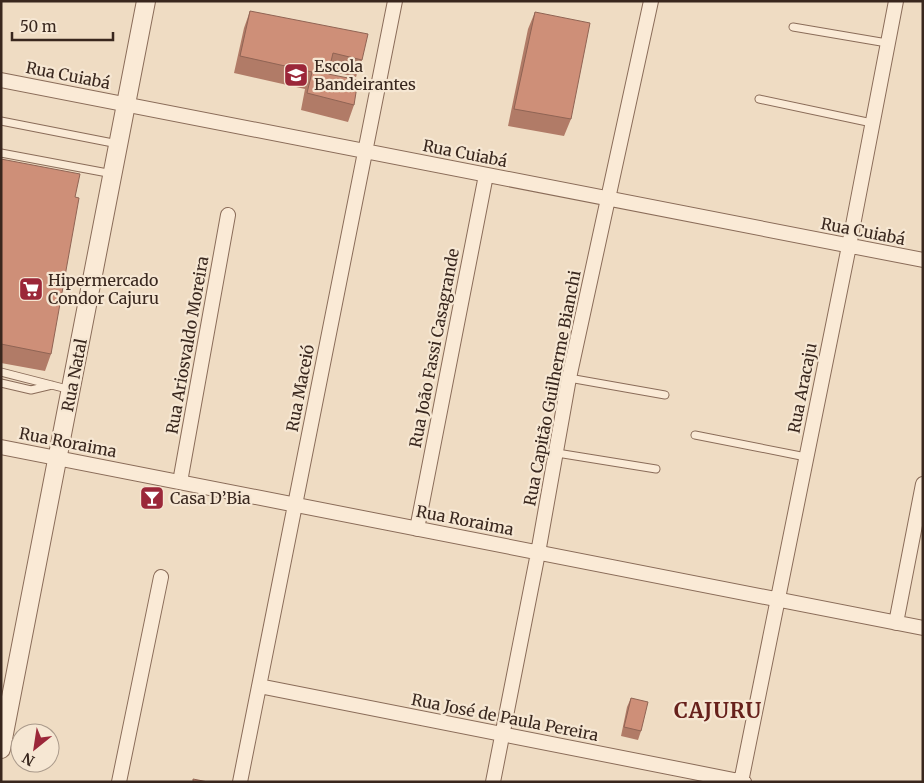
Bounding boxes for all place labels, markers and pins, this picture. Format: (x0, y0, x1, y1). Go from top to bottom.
place label: Escola Bandeirantes (314, 56, 416, 94)
school or university icon: Escola Bandeirantes (283, 62, 309, 88)
place label: Hipermercado Condor Cajuru (48, 270, 159, 308)
supermarket icon: Hipermercado Condor Cajuru (18, 276, 44, 302)
bar icon: Casa D’Bia (139, 485, 165, 511)
place label: Casa D’Bia (170, 488, 251, 508)

